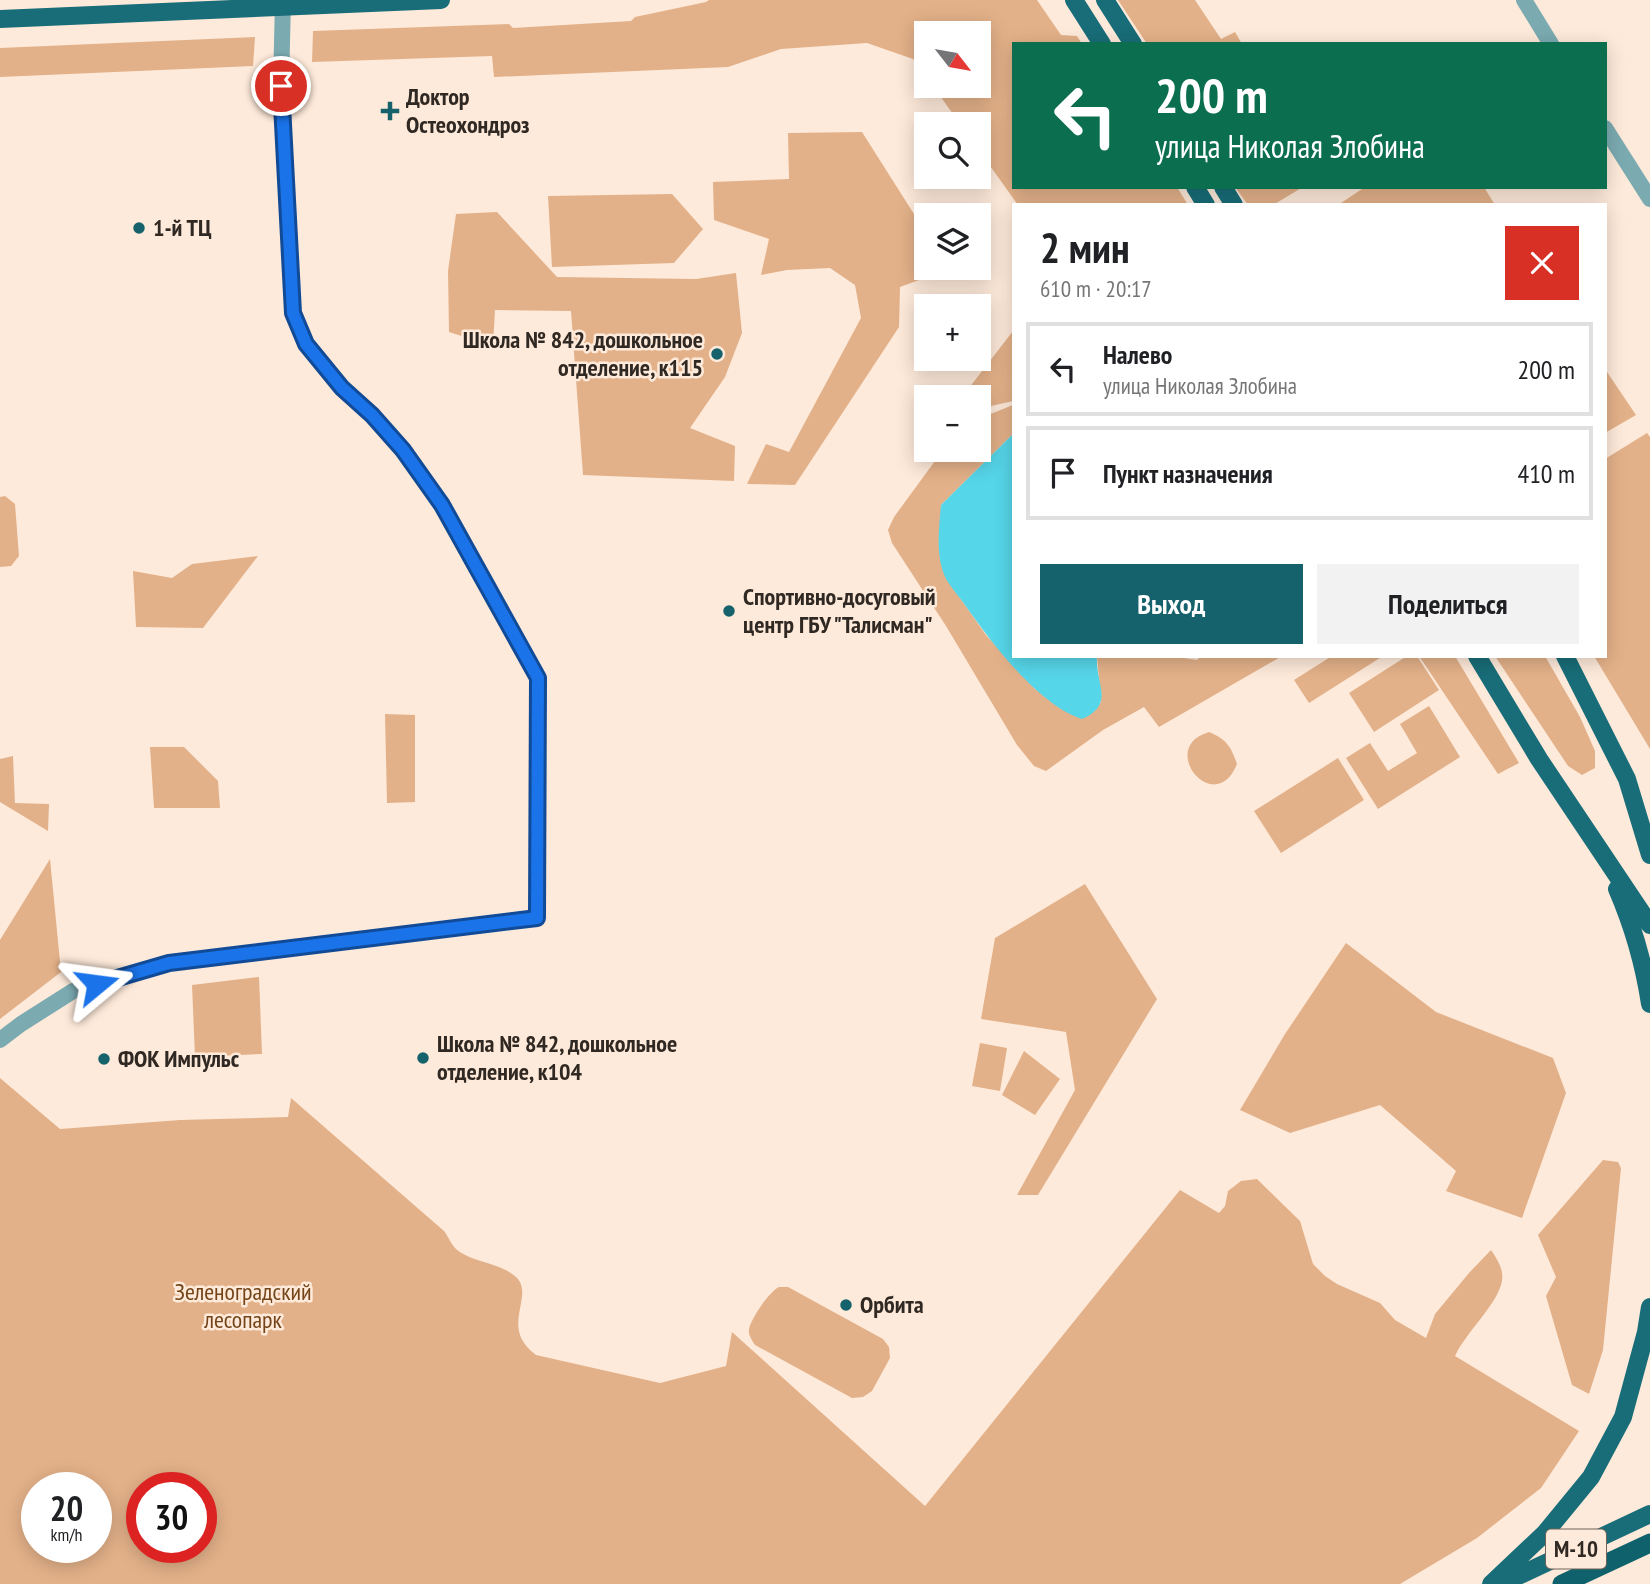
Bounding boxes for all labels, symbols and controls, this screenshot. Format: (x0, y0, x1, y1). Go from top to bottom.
north arrow (914, 21, 990, 98)
map controls (914, 21, 991, 462)
pin (251, 56, 311, 116)
text: 200 m (1155, 63, 1268, 127)
icon: arrive (262, 67, 300, 105)
icon: left (1040, 70, 1131, 161)
place label: Доктор Остеохондроз (406, 81, 530, 140)
marker: Доктор Остеохондроз (380, 101, 400, 121)
button: search (914, 112, 991, 189)
text: улица Николая Злобина (1155, 125, 1425, 167)
button: layers (914, 203, 991, 280)
place label: 1-й ТЦ (153, 212, 212, 243)
marker: 1-й ТЦ (131, 220, 147, 236)
text: 2 мин (1040, 220, 1130, 275)
button: close (1505, 226, 1579, 300)
text: 610 m · 20:17 (1040, 274, 1152, 303)
button: + (914, 294, 991, 371)
place label: Школа № 842, дошкольное отделение, к115 (463, 324, 703, 383)
text: Налево (1103, 338, 1172, 371)
marker: Школа № 842, дошкольное отделение, к115 (709, 346, 725, 362)
icon: left (1044, 350, 1082, 388)
text: 200 m (1517, 353, 1575, 386)
text: улица Николая Злобина (1103, 371, 1297, 400)
button: − (914, 385, 991, 462)
icon: arrive (1044, 454, 1082, 492)
text: Пункт назначения (1103, 457, 1273, 490)
text: 410 m (1517, 457, 1575, 490)
button: Выход (1040, 564, 1303, 644)
button: Поделиться (1317, 564, 1579, 644)
place label: Спортивно-досуговый центр ГБУ "Талисман" (743, 581, 936, 640)
marker: Спортивно-досуговый центр ГБУ "Талисман" (721, 603, 737, 619)
position arrow (60, 947, 134, 1021)
place label: Школа № 842, дошкольное отделение, к104 (437, 1028, 677, 1087)
place label: ФОК Импульс (118, 1043, 240, 1074)
marker: Школа № 842, дошкольное отделение, к104 (415, 1050, 431, 1066)
marker: ФОК Импульс (96, 1051, 112, 1067)
park label: Зеленоградский лесопарк (175, 1276, 312, 1335)
place label: Орбита (860, 1289, 924, 1320)
marker: Орбита (838, 1297, 854, 1313)
speed limit sign: 30 (126, 1472, 217, 1563)
text: 20 (50, 1485, 83, 1531)
text: km/h (51, 1523, 82, 1546)
road number: М-10 (1546, 1530, 1606, 1568)

